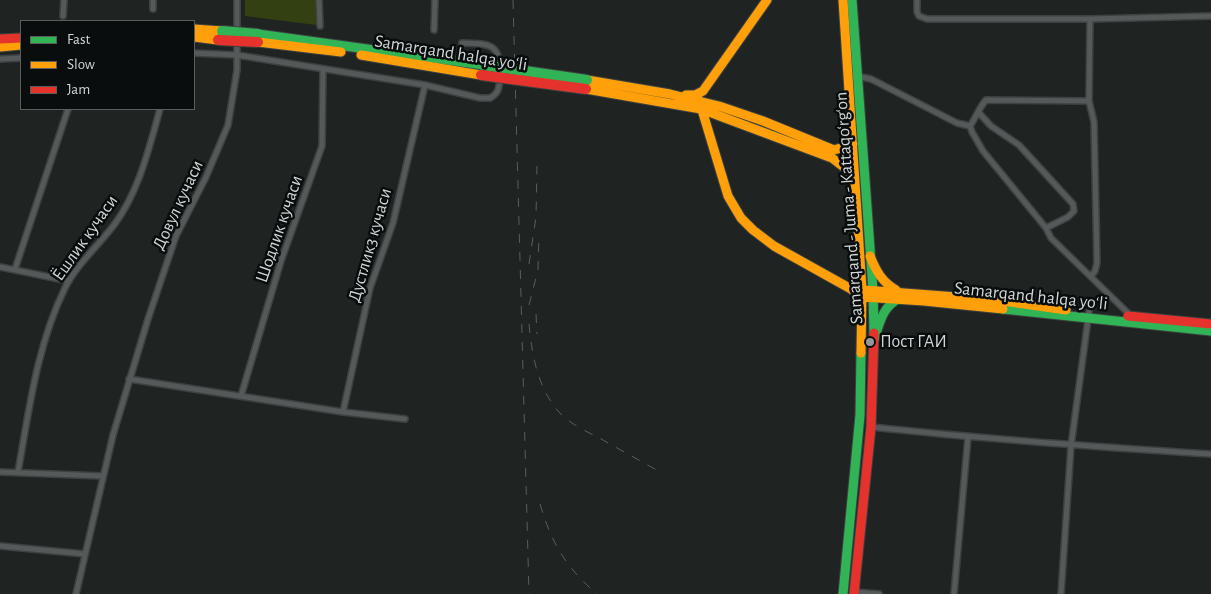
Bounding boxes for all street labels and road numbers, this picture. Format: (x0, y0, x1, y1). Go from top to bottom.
street label: Samarqand halqa yoʻli (373, 30, 529, 76)
street label: Samarqand - Juma - Kattaqo‘rg‘on (830, 91, 868, 325)
street label: Довул кучаси (148, 157, 208, 253)
street label: Шодлик кучаси (251, 173, 307, 285)
street label: Дустлик3 кучаси (343, 186, 397, 304)
street label: Ёшлик кучаси (47, 191, 123, 285)
street label: Samarqand halqa yoʻli (953, 277, 1109, 315)

